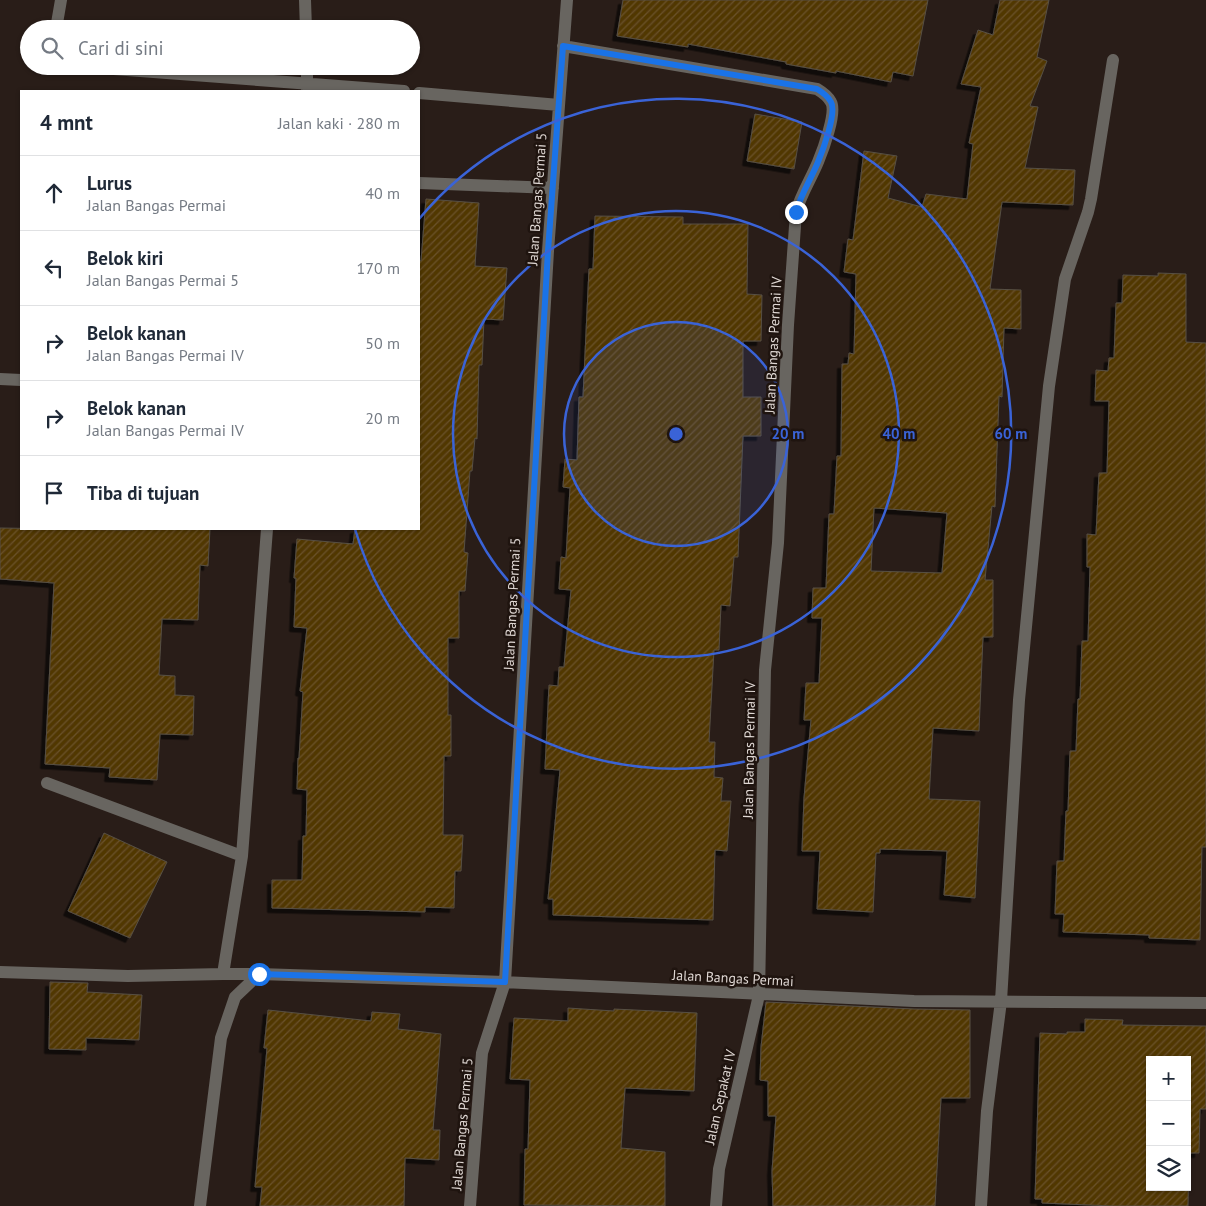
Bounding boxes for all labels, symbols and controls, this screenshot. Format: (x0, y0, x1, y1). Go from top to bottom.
search box (20, 20, 420, 75)
icon: search (38, 34, 66, 62)
text: Cari di sini (78, 36, 164, 60)
text: 4 mnt (40, 109, 93, 136)
text: Jalan kaki · 280 m (278, 113, 400, 133)
street label: Jalan Bangas Permai 5 (523, 132, 551, 267)
text: Lurus (87, 171, 132, 195)
icon: ahead (40, 179, 68, 207)
text: 40 m (365, 183, 400, 203)
text: Jalan Bangas Permai (87, 195, 226, 215)
route end (785, 201, 808, 224)
text: Belok kiri (87, 246, 163, 270)
icon: left (40, 254, 68, 282)
text: 170 m (357, 258, 400, 278)
text: Jalan Bangas Permai 5 (87, 270, 239, 290)
street label: Jalan Bangas Permai IV (760, 276, 786, 415)
text: Belok kanan (87, 321, 186, 345)
icon: right (40, 329, 68, 357)
text: 50 m (365, 333, 400, 353)
text: Jalan Bangas Permai IV (87, 345, 244, 365)
text: Belok kanan (87, 396, 186, 420)
icon: right (40, 404, 68, 432)
text: 20 m (365, 408, 400, 428)
text: Jalan Bangas Permai IV (87, 420, 244, 440)
text: 20 m (772, 424, 804, 443)
text: 40 m (883, 424, 915, 443)
text: 60 m (995, 424, 1027, 443)
centre of rings (667, 425, 685, 443)
icon: arrive (40, 479, 68, 507)
text: Tiba di tujuan (87, 481, 199, 505)
street label: Jalan Bangas Permai 5 (499, 537, 524, 672)
street label: Jalan Bangas Permai IV (739, 681, 759, 820)
route start (248, 963, 271, 986)
street label: Jalan Bangas Permai (671, 966, 794, 990)
street label: Jalan Sepakat IV (700, 1048, 740, 1147)
map controls (1146, 1056, 1191, 1191)
button: + (1146, 1056, 1191, 1101)
street label: Jalan Bangas Permai 5 (447, 1057, 477, 1192)
button: − (1146, 1101, 1191, 1146)
button: layers (1146, 1146, 1191, 1191)

